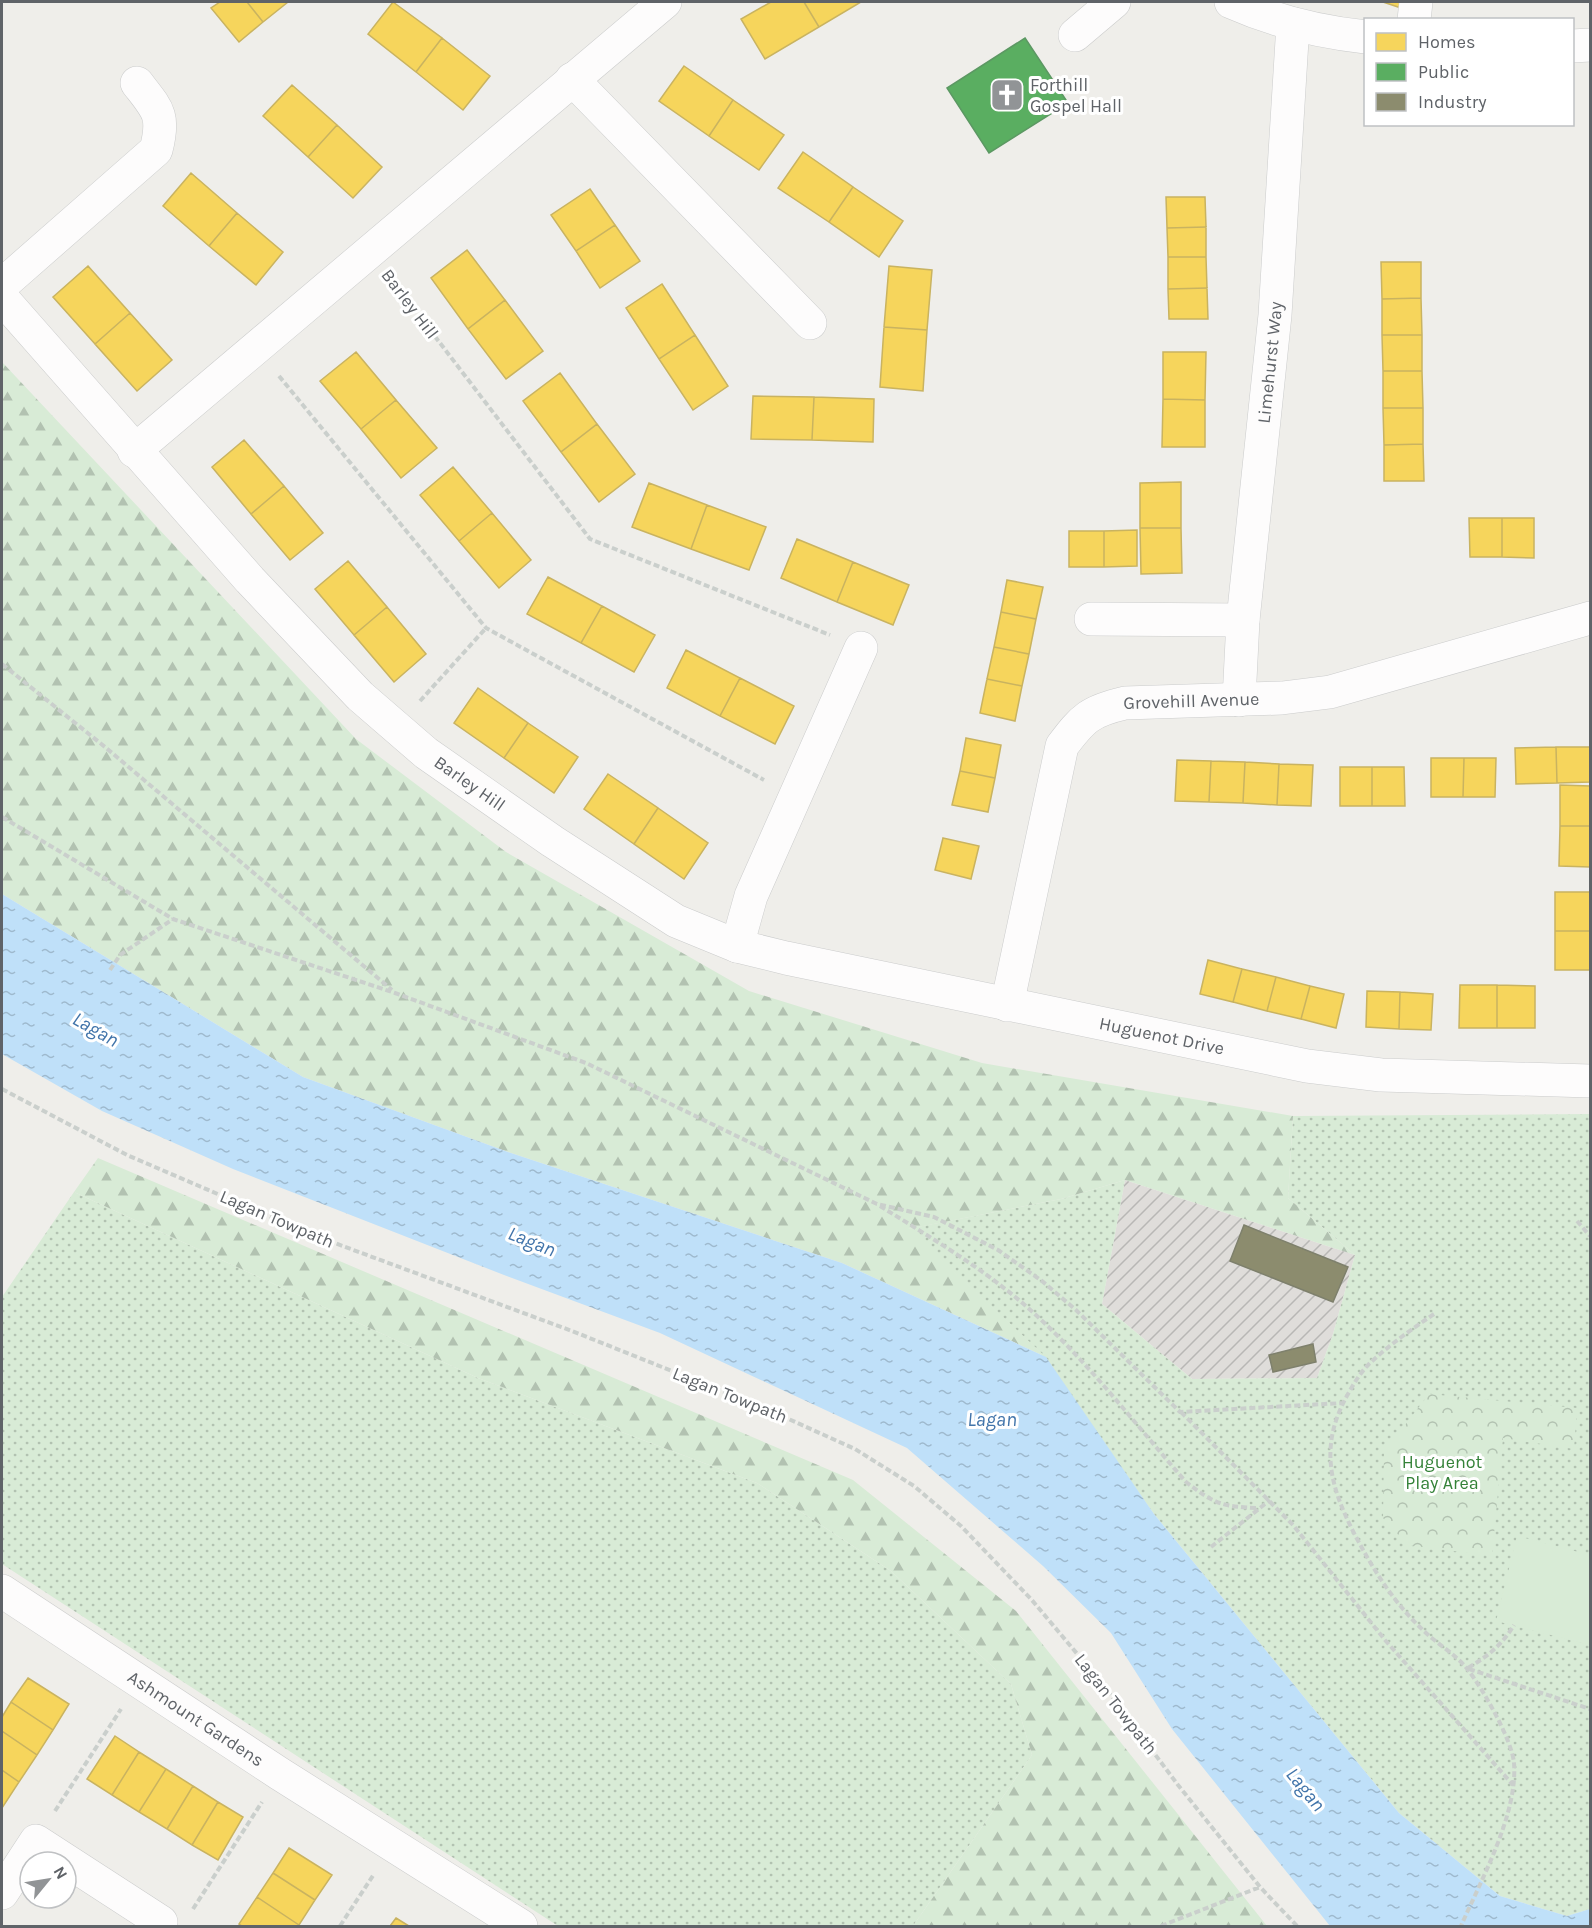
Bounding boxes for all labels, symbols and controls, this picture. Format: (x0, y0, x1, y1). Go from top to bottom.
legend (1364, 18, 1574, 126)
text: Homes (1418, 31, 1475, 53)
text: Public (1418, 61, 1469, 83)
place label: Forthill Gospel Hall (1030, 74, 1122, 117)
church icon: Forthill Gospel Hall (989, 77, 1025, 113)
text: Industry (1418, 91, 1487, 113)
street label: Barley Hill (377, 265, 443, 343)
street label: Limehurst Way (1253, 300, 1287, 425)
street label: Grovehill Avenue (1123, 688, 1260, 714)
street label: Barley Hill (430, 751, 510, 816)
water label: Lagan (69, 1007, 123, 1052)
street label: Huguenot Drive (1097, 1012, 1226, 1060)
street label: Lagan Towpath (217, 1185, 337, 1253)
water label: Lagan (505, 1222, 559, 1261)
street label: Lagan Towpath (669, 1362, 791, 1428)
water label: Lagan (967, 1408, 1017, 1431)
park label: Huguenot Play Area (1402, 1451, 1483, 1494)
street label: Lagan Towpath (1070, 1649, 1162, 1759)
street label: Ashmount Gardens (124, 1666, 268, 1771)
water label: Lagan (1281, 1763, 1330, 1816)
north arrow (18, 1850, 78, 1910)
text: N (49, 1863, 72, 1882)

